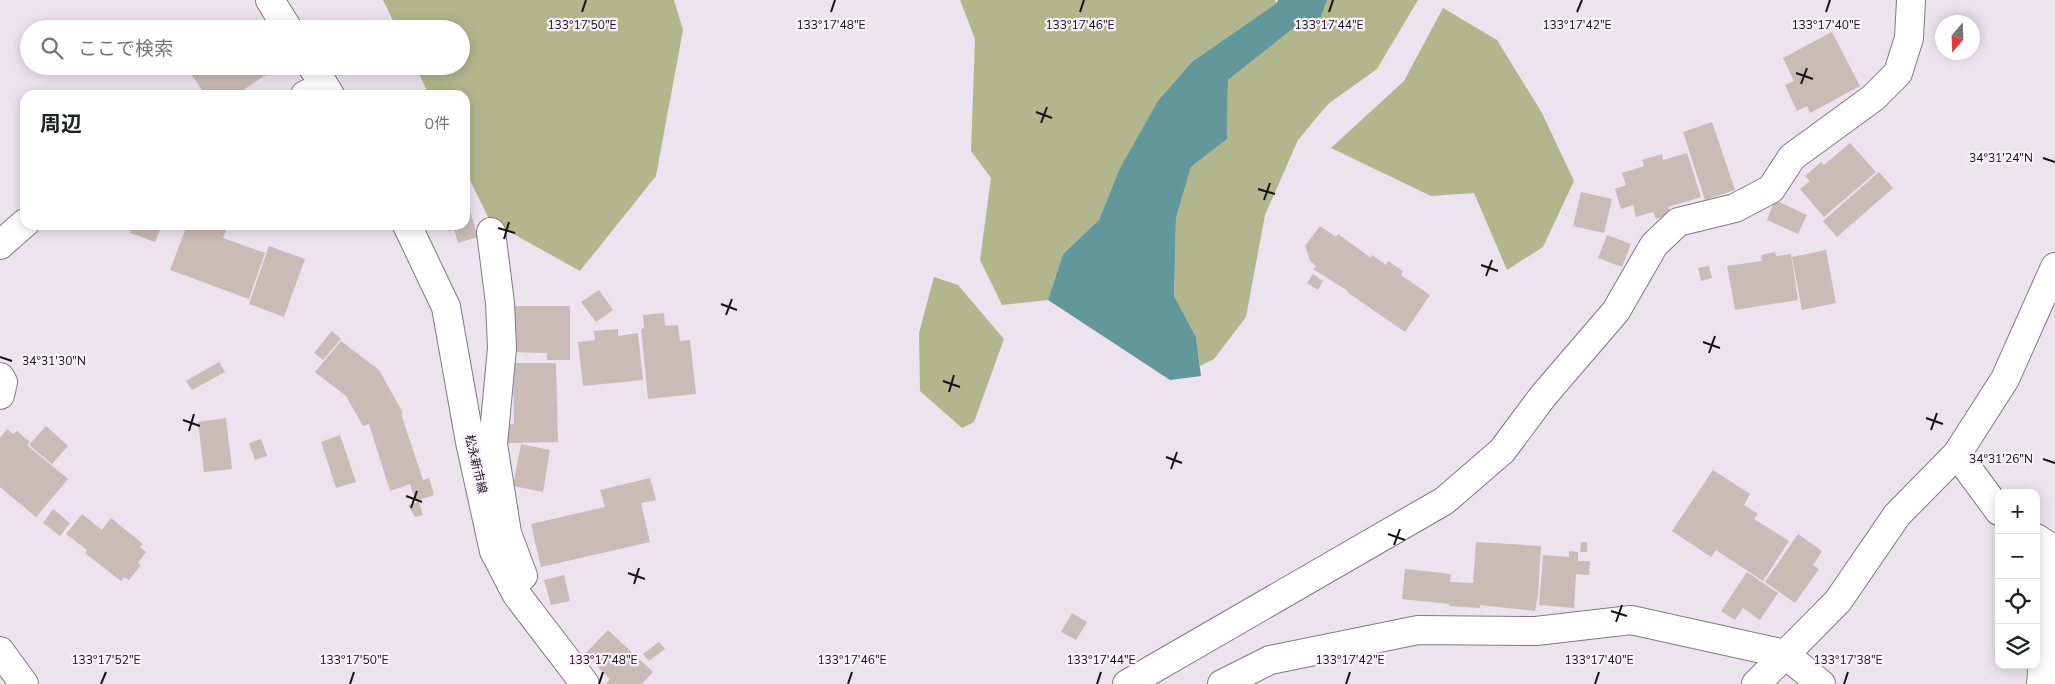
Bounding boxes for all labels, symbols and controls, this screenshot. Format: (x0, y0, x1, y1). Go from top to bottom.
north arrow (1935, 15, 1980, 60)
text: 133°17'50"E (547, 17, 617, 33)
text: 133°17'48"E (796, 17, 866, 33)
text: 133°17'46"E (1045, 17, 1115, 33)
text: 133°17'44"E (1294, 17, 1364, 33)
text: 133°17'42"E (1542, 17, 1612, 33)
text: 133°17'40"E (1791, 17, 1861, 33)
search box (20, 20, 470, 75)
icon: search (38, 34, 66, 62)
text: ここで検索 (78, 36, 173, 62)
text: 周辺 (40, 110, 82, 138)
text: 0件 (424, 113, 450, 135)
text: 34°31'24"N (1969, 150, 2033, 166)
text: 34°31'30"N (22, 353, 86, 369)
street label: 松永新市線 (461, 433, 491, 495)
text: 34°31'26"N (1969, 451, 2033, 467)
map controls (1995, 489, 2040, 669)
button: + (1995, 489, 2040, 534)
button: − (1995, 534, 2040, 579)
button: locate (1995, 579, 2040, 624)
button: layers (1995, 624, 2040, 669)
text: 133°17'52"E (71, 652, 141, 668)
text: 133°17'50"E (319, 652, 389, 668)
text: 133°17'48"E (568, 652, 638, 668)
text: 133°17'46"E (817, 652, 887, 668)
text: 133°17'44"E (1066, 652, 1136, 668)
text: 133°17'42"E (1315, 652, 1385, 668)
text: 133°17'40"E (1564, 652, 1634, 668)
text: 133°17'38"E (1813, 652, 1883, 668)

